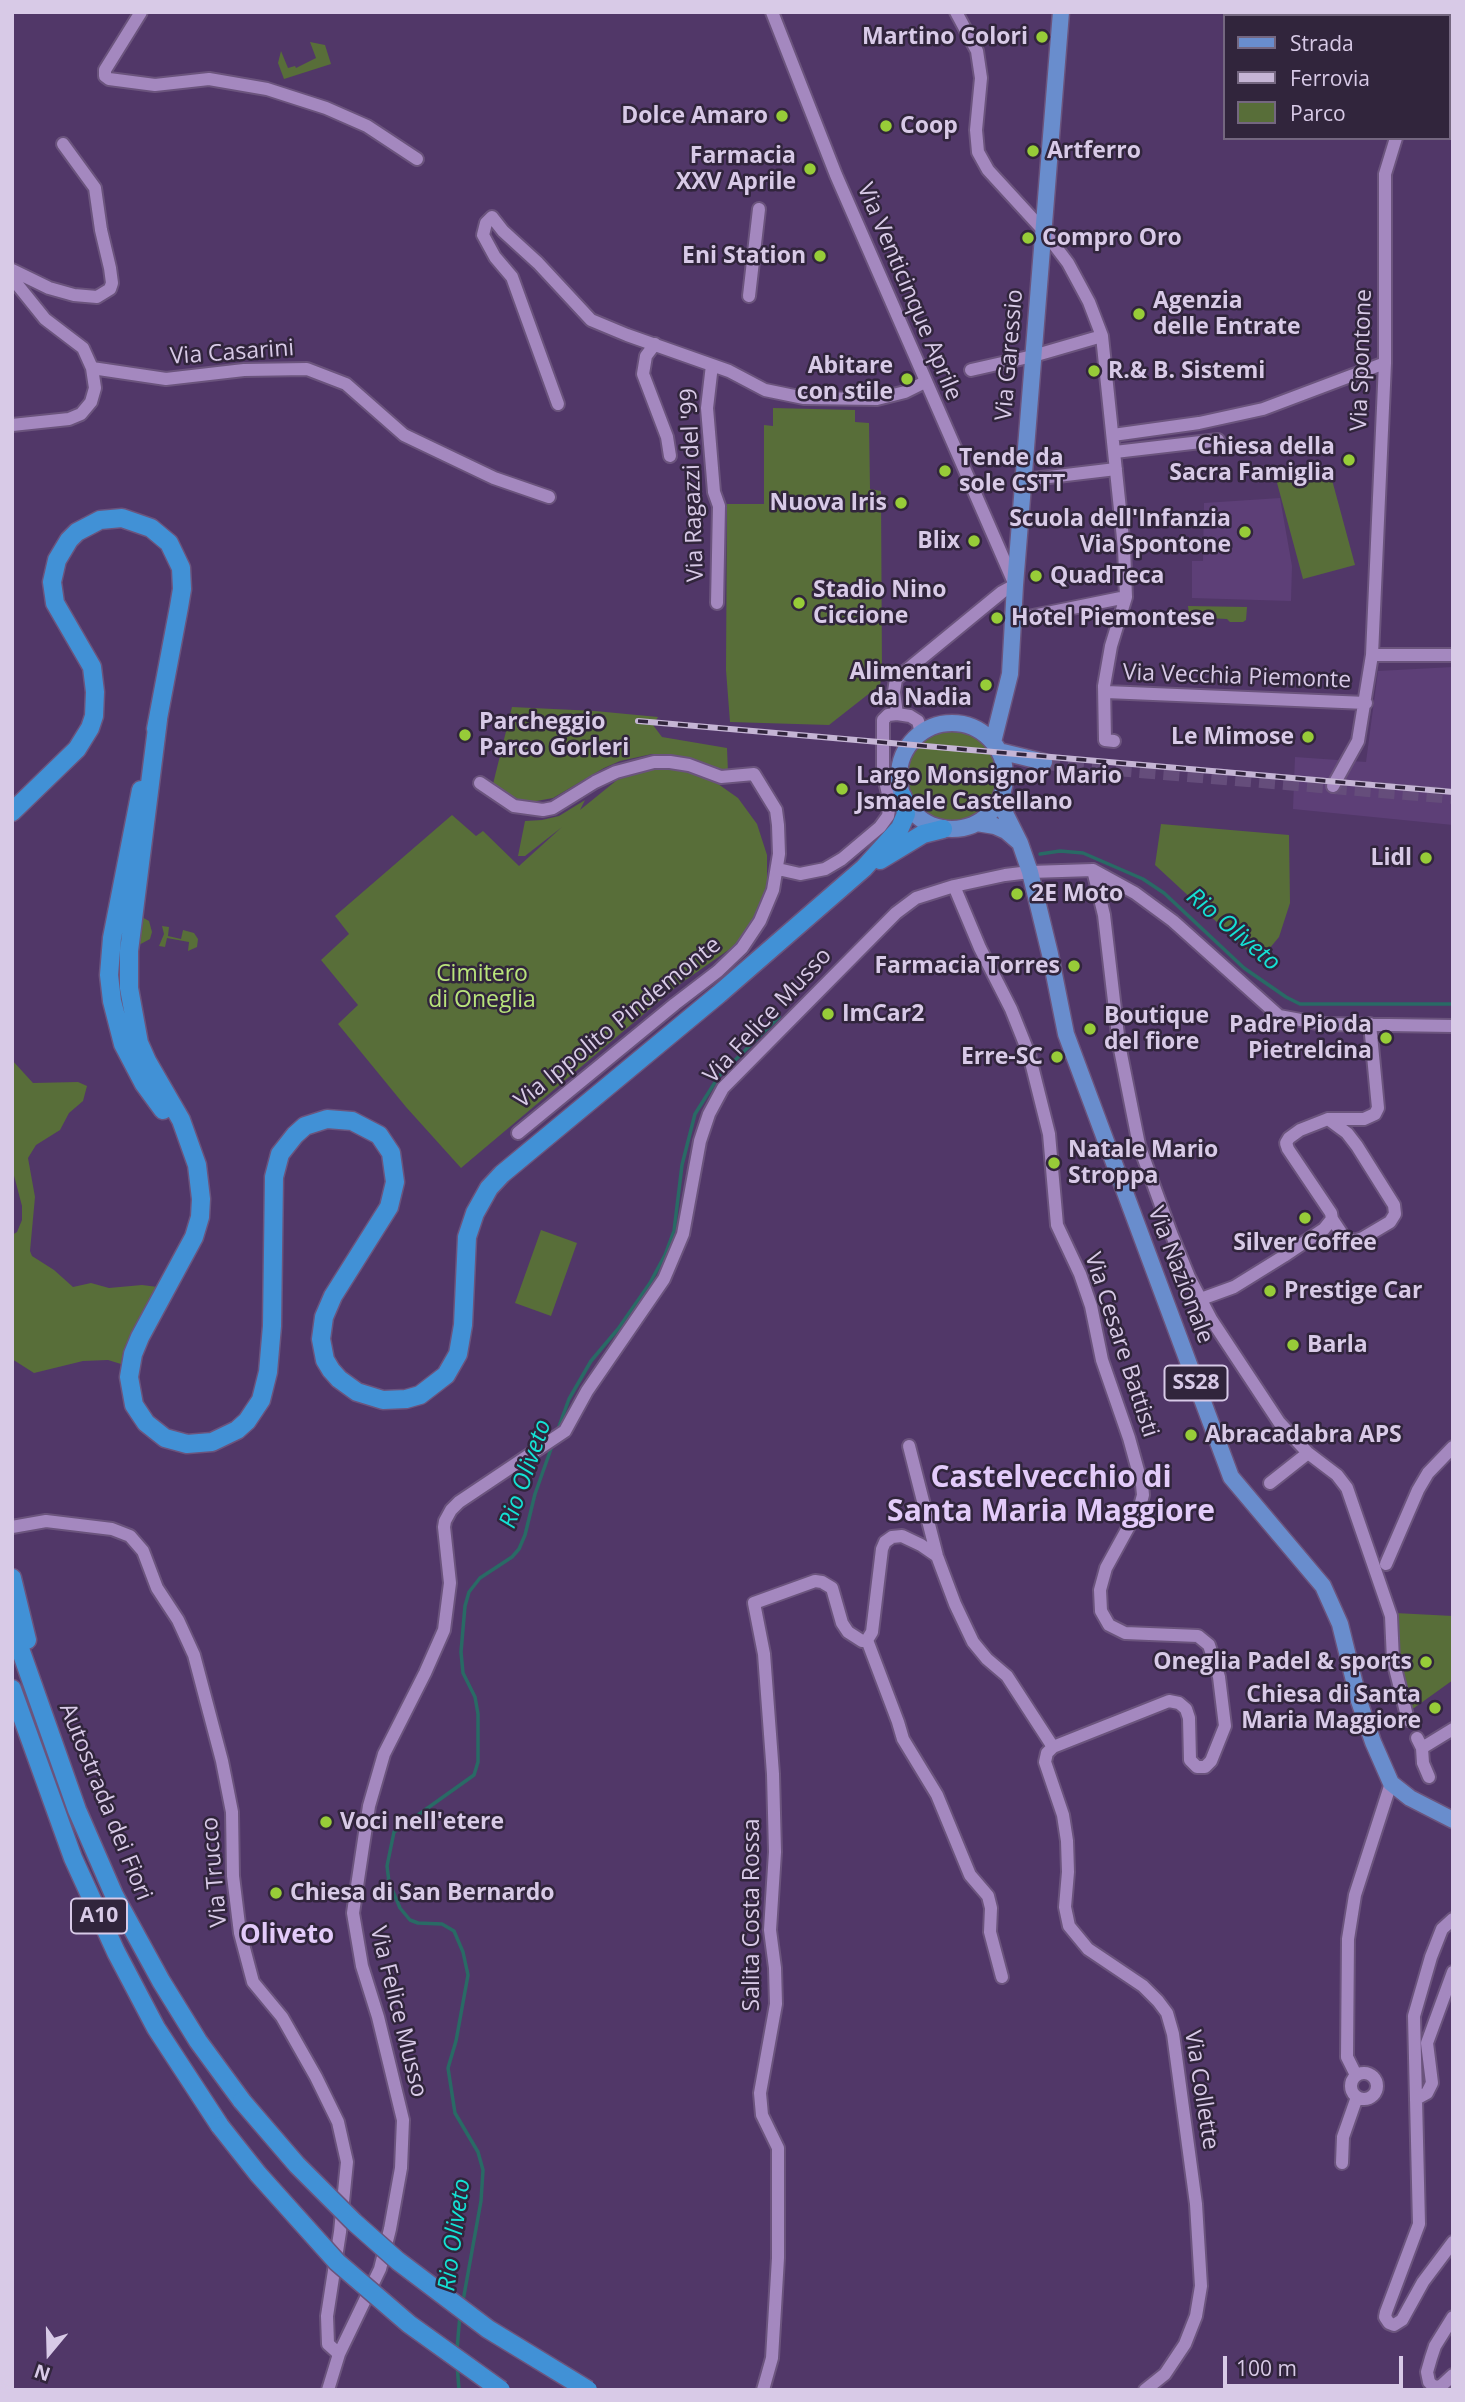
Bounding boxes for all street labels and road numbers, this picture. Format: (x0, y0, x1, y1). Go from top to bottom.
street label: Via Venticinque Aprile (851, 179, 967, 405)
street label: Via Garessio (991, 288, 1029, 422)
street label: Via Spontone (1346, 289, 1378, 431)
street label: Via Casarini (169, 335, 295, 371)
street label: Via Ragazzi del '99 (676, 388, 710, 582)
street label: Via Vecchia Piemonte (1122, 659, 1352, 695)
street label: Via Ippolito Pindemonte (509, 931, 727, 1115)
street label: Via Felice Musso (698, 943, 838, 1089)
street label: Via Nazionale (1141, 1203, 1219, 1347)
street label: Via Cesare Battisti (1078, 1249, 1164, 1441)
road number: SS28 (1164, 1366, 1228, 1400)
street label: Autostrada dei Fiori (53, 1699, 157, 1905)
street label: Via Trucco (196, 1816, 234, 1928)
street label: Salita Costa Rossa (738, 1819, 766, 2011)
road number: A10 (71, 1898, 127, 1934)
street label: Via Felice Musso (363, 1924, 433, 2100)
street label: Via Collette (1178, 2028, 1224, 2152)

